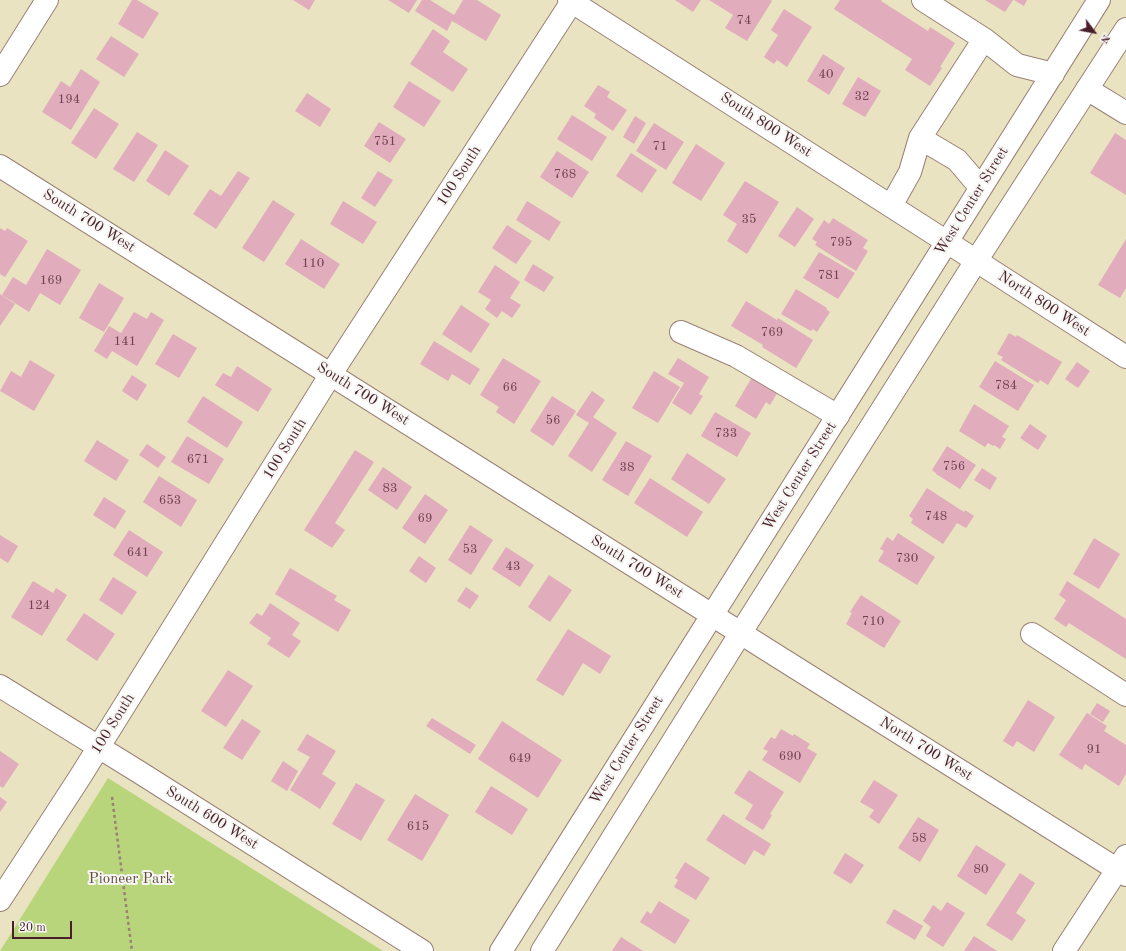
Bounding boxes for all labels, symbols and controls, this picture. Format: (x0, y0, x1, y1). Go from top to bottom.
north arrow (1074, 12, 1114, 52)
house number: 74 (736, 13, 752, 29)
text: N (1098, 32, 1111, 45)
house number: 40 (818, 67, 834, 83)
street label: South 800 West (717, 89, 815, 161)
house number: 32 (854, 89, 870, 105)
house number: 194 (58, 92, 80, 108)
house number: 751 (374, 134, 396, 150)
house number: 71 (652, 139, 668, 155)
street label: 100 South (433, 142, 485, 210)
street label: West Center Street (931, 143, 1013, 259)
house number: 768 (554, 167, 576, 183)
street label: South 700 West (39, 185, 139, 257)
house number: 35 (741, 212, 757, 228)
house number: 795 (830, 235, 852, 251)
house number: 110 (302, 256, 324, 272)
house number: 781 (818, 268, 840, 284)
street label: North 800 West (995, 268, 1093, 340)
house number: 169 (40, 273, 62, 289)
house number: 769 (761, 325, 783, 341)
house number: 141 (114, 334, 136, 350)
street label: South 700 West (313, 358, 413, 430)
house number: 784 (995, 378, 1017, 394)
house number: 66 (502, 380, 518, 396)
house number: 56 (545, 413, 561, 429)
street label: 100 South (259, 415, 311, 483)
street label: West Center Street (759, 418, 841, 534)
house number: 733 (715, 426, 737, 442)
house number: 671 (187, 452, 209, 468)
house number: 756 (943, 459, 965, 475)
house number: 38 (619, 460, 635, 476)
house number: 83 (382, 481, 398, 497)
house number: 653 (159, 493, 181, 509)
house number: 748 (925, 509, 947, 525)
house number: 69 (417, 511, 433, 527)
street label: South 700 West (587, 531, 687, 603)
house number: 53 (462, 542, 478, 558)
house number: 641 (127, 545, 149, 561)
house number: 730 (896, 551, 918, 567)
house number: 43 (505, 559, 521, 575)
house number: 124 (28, 598, 50, 614)
house number: 710 (862, 614, 884, 630)
street label: 100 South (87, 690, 139, 758)
street label: West Center Street (586, 692, 668, 808)
street label: North 700 West (876, 713, 976, 785)
house number: 91 (1086, 742, 1102, 758)
house number: 690 (779, 749, 801, 765)
house number: 649 (509, 751, 531, 767)
street label: South 600 West (162, 782, 262, 854)
house number: 615 (407, 819, 429, 835)
house number: 58 (911, 831, 927, 847)
house number: 80 (973, 862, 989, 878)
park label: Pioneer Park (89, 870, 173, 888)
scale bar (14, 913, 74, 939)
text: 20 m (19, 922, 46, 934)

